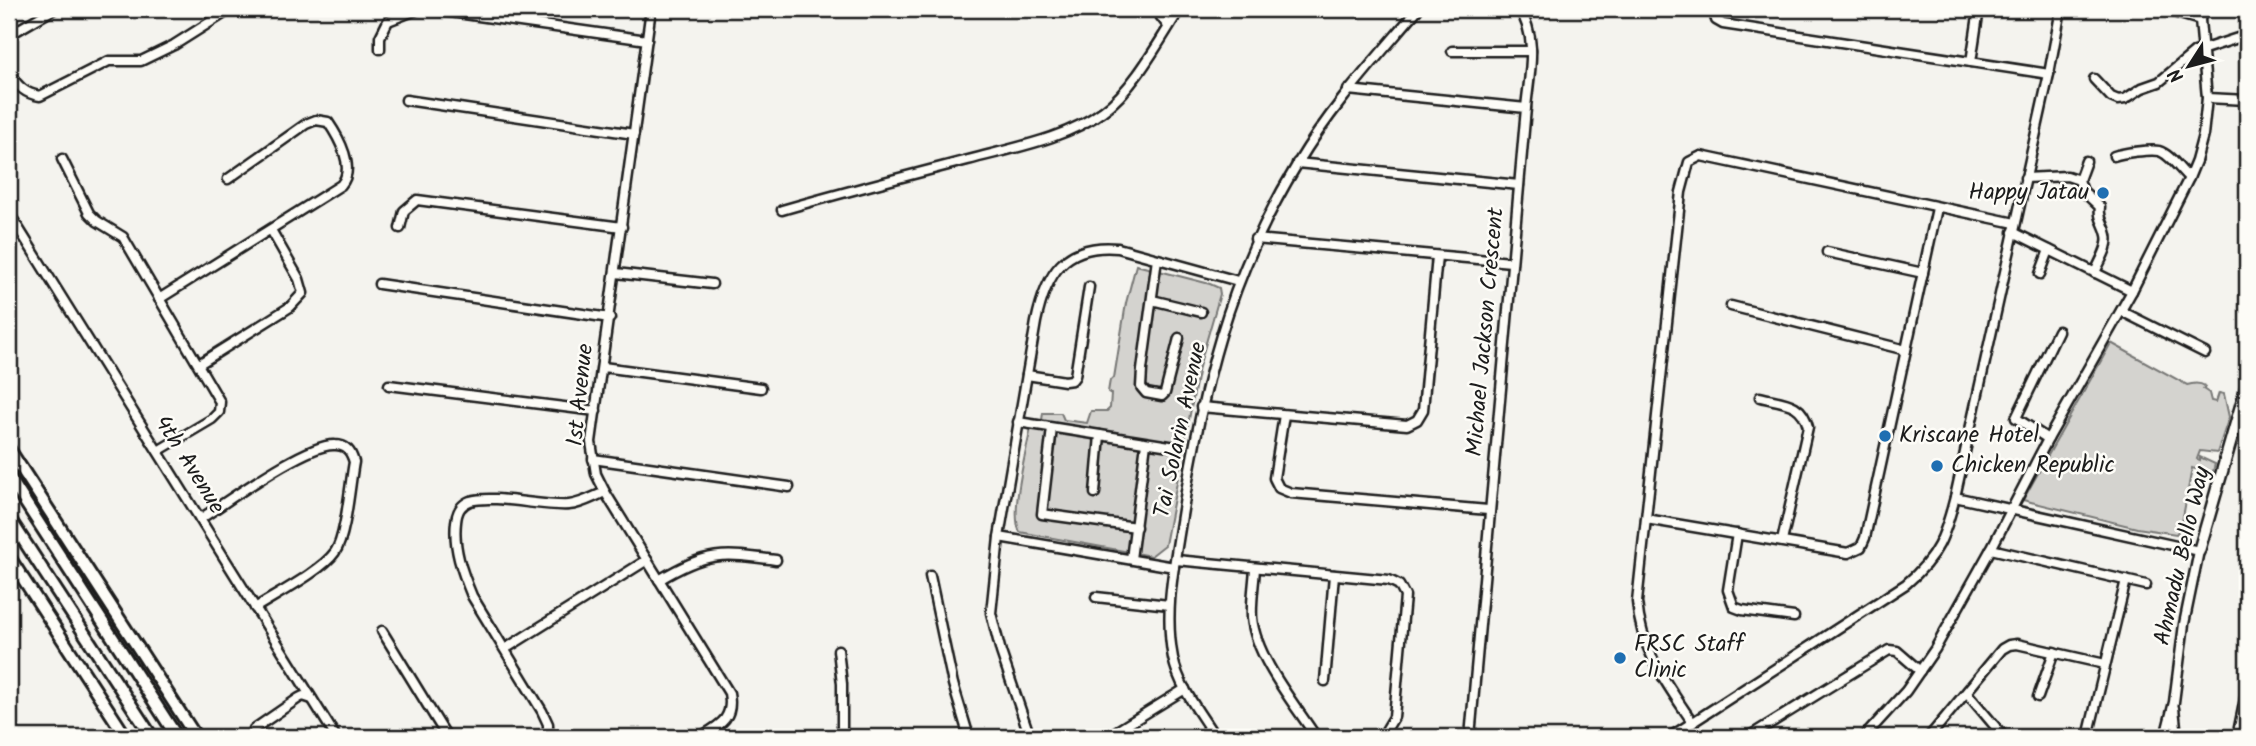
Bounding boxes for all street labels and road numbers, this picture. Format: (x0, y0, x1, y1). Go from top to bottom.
street label: Michael Jackson Crescent (1457, 205, 1515, 458)
street label: Tai Solarin Avenue (1145, 339, 1217, 521)
street label: 1st Avenue (558, 342, 604, 448)
street label: 4th Avenue (144, 408, 234, 522)
street label: Ahmadu Bello Way (2145, 463, 2221, 649)

